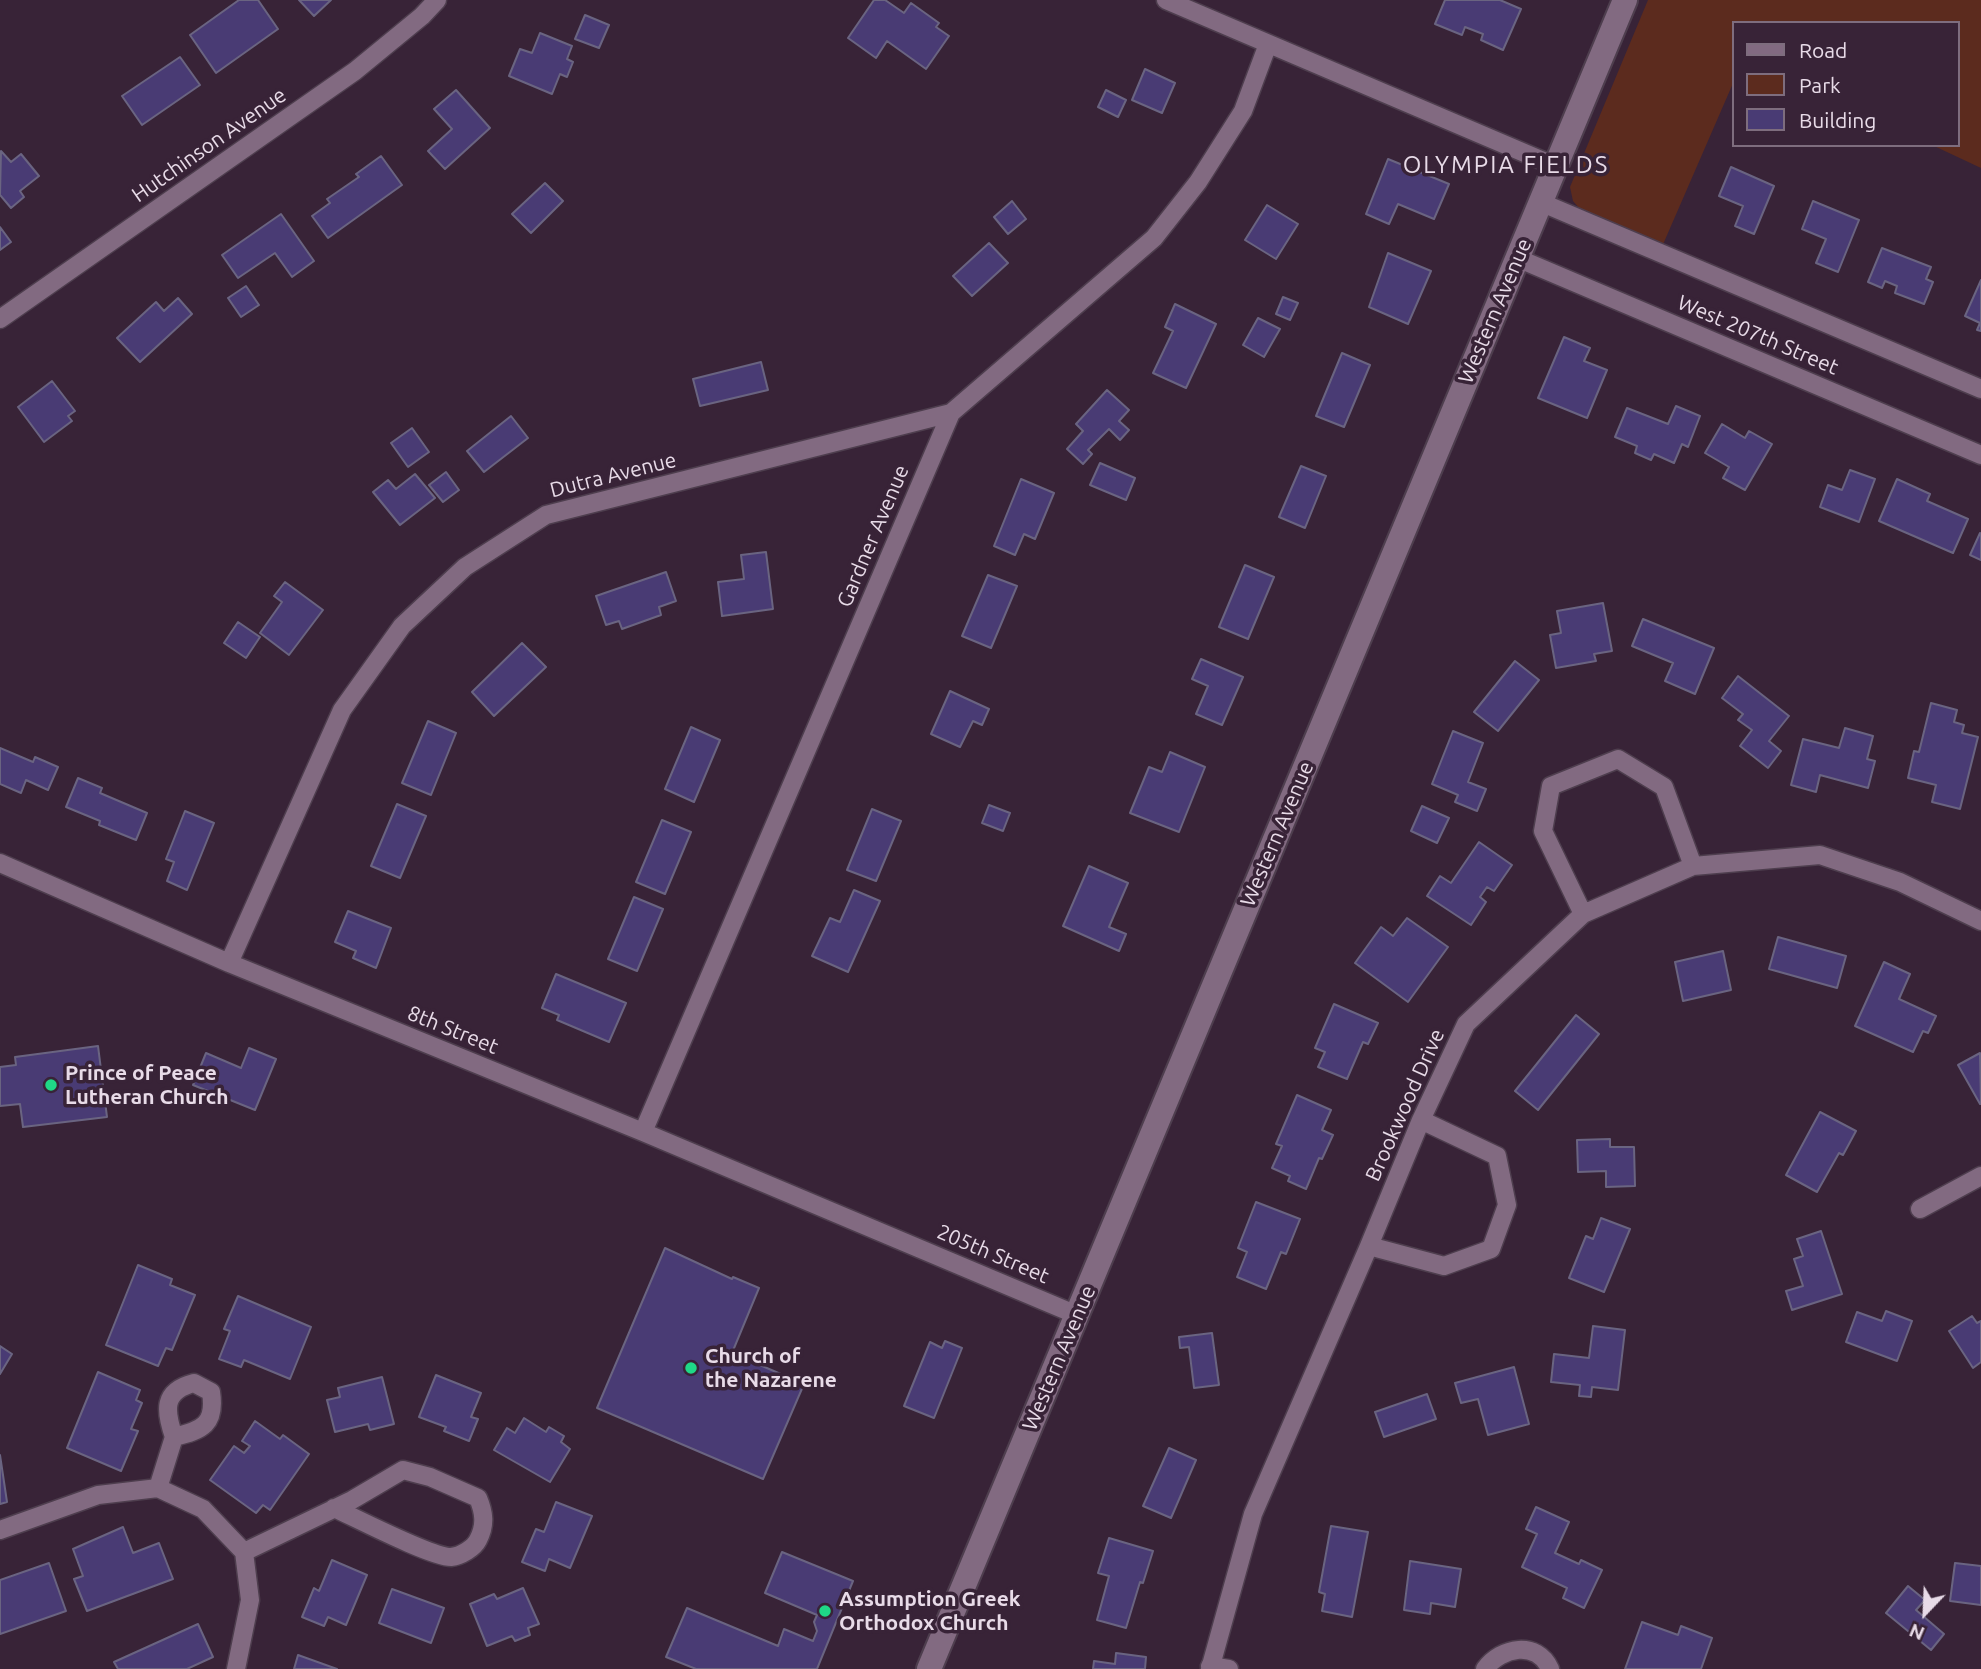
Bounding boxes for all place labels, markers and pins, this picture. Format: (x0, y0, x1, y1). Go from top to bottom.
place label: Prince of Peace Lutheran Church (65, 1060, 228, 1110)
marker: Prince of Peace Lutheran Church (43, 1077, 59, 1093)
place label: Church of the Nazarene (705, 1343, 837, 1393)
marker: Church of the Nazarene (683, 1360, 699, 1376)
place label: Assumption Greek Orthodox Church (839, 1586, 1021, 1636)
marker: Assumption Greek Orthodox Church (817, 1603, 833, 1619)

